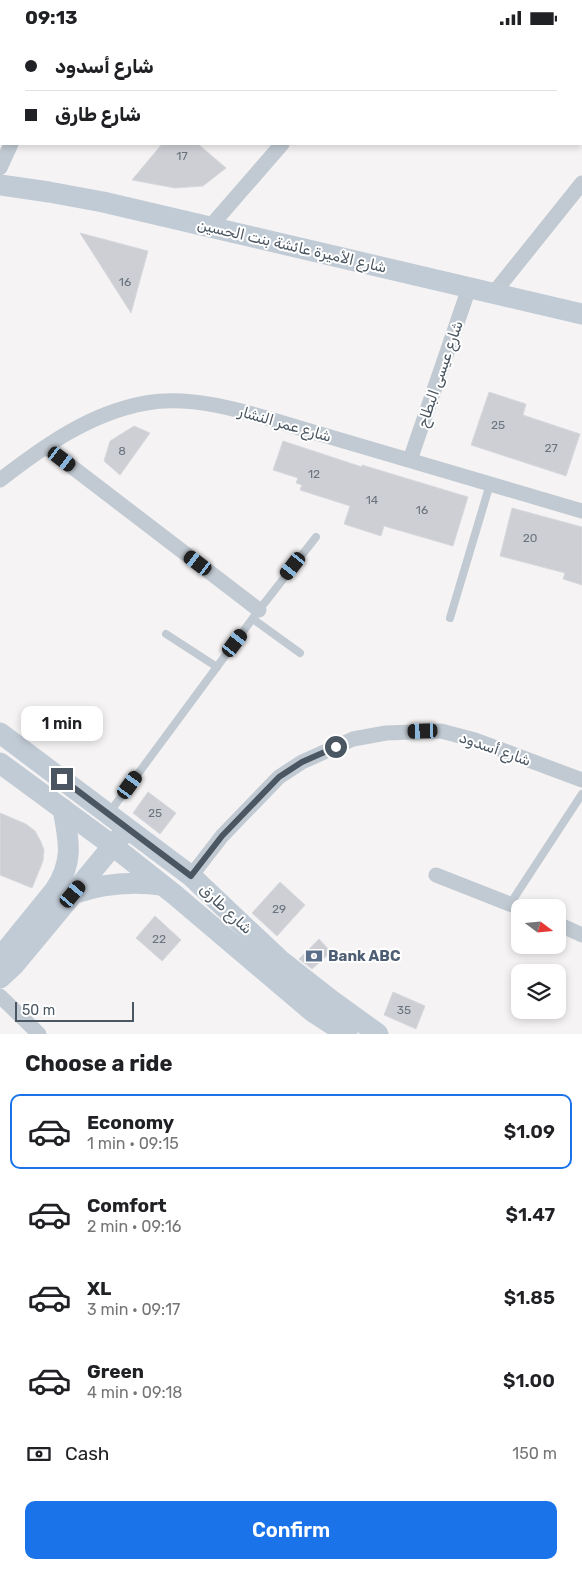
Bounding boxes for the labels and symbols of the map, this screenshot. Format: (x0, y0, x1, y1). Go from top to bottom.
house number: 17 (176, 149, 188, 163)
street label: شارع الأميرة عائشة بنت الحسين (195, 215, 388, 279)
house number: 16 (119, 275, 131, 289)
street label: شارع عيسى البطاح (413, 318, 469, 430)
street label: شارع عمر النشار (235, 402, 334, 448)
house number: 25 (491, 418, 505, 432)
house number: 27 (544, 441, 558, 455)
car (45, 444, 78, 474)
house number: 8 (118, 444, 126, 458)
house number: 12 (308, 467, 320, 481)
house number: 14 (366, 493, 379, 507)
house number: 16 (416, 503, 428, 517)
house number: 20 (523, 531, 537, 545)
car (181, 548, 214, 578)
car (277, 550, 308, 582)
car (219, 627, 250, 659)
callout: 1 min (21, 707, 103, 741)
car (407, 723, 438, 739)
street label: شارع أسدود (456, 728, 533, 772)
route start (325, 736, 347, 758)
route end (51, 768, 73, 790)
car (115, 768, 144, 802)
house number: 25 (148, 806, 162, 820)
car (57, 878, 88, 910)
street label: شارع طارق (195, 880, 256, 939)
north arrow (511, 899, 566, 954)
house number: 29 (272, 902, 286, 916)
house number: 22 (152, 932, 166, 946)
bank icon: Bank ABC (304, 946, 324, 966)
place label: Bank ABC (328, 947, 401, 965)
scale bar (15, 999, 134, 1022)
house number: 35 (397, 1003, 411, 1017)

